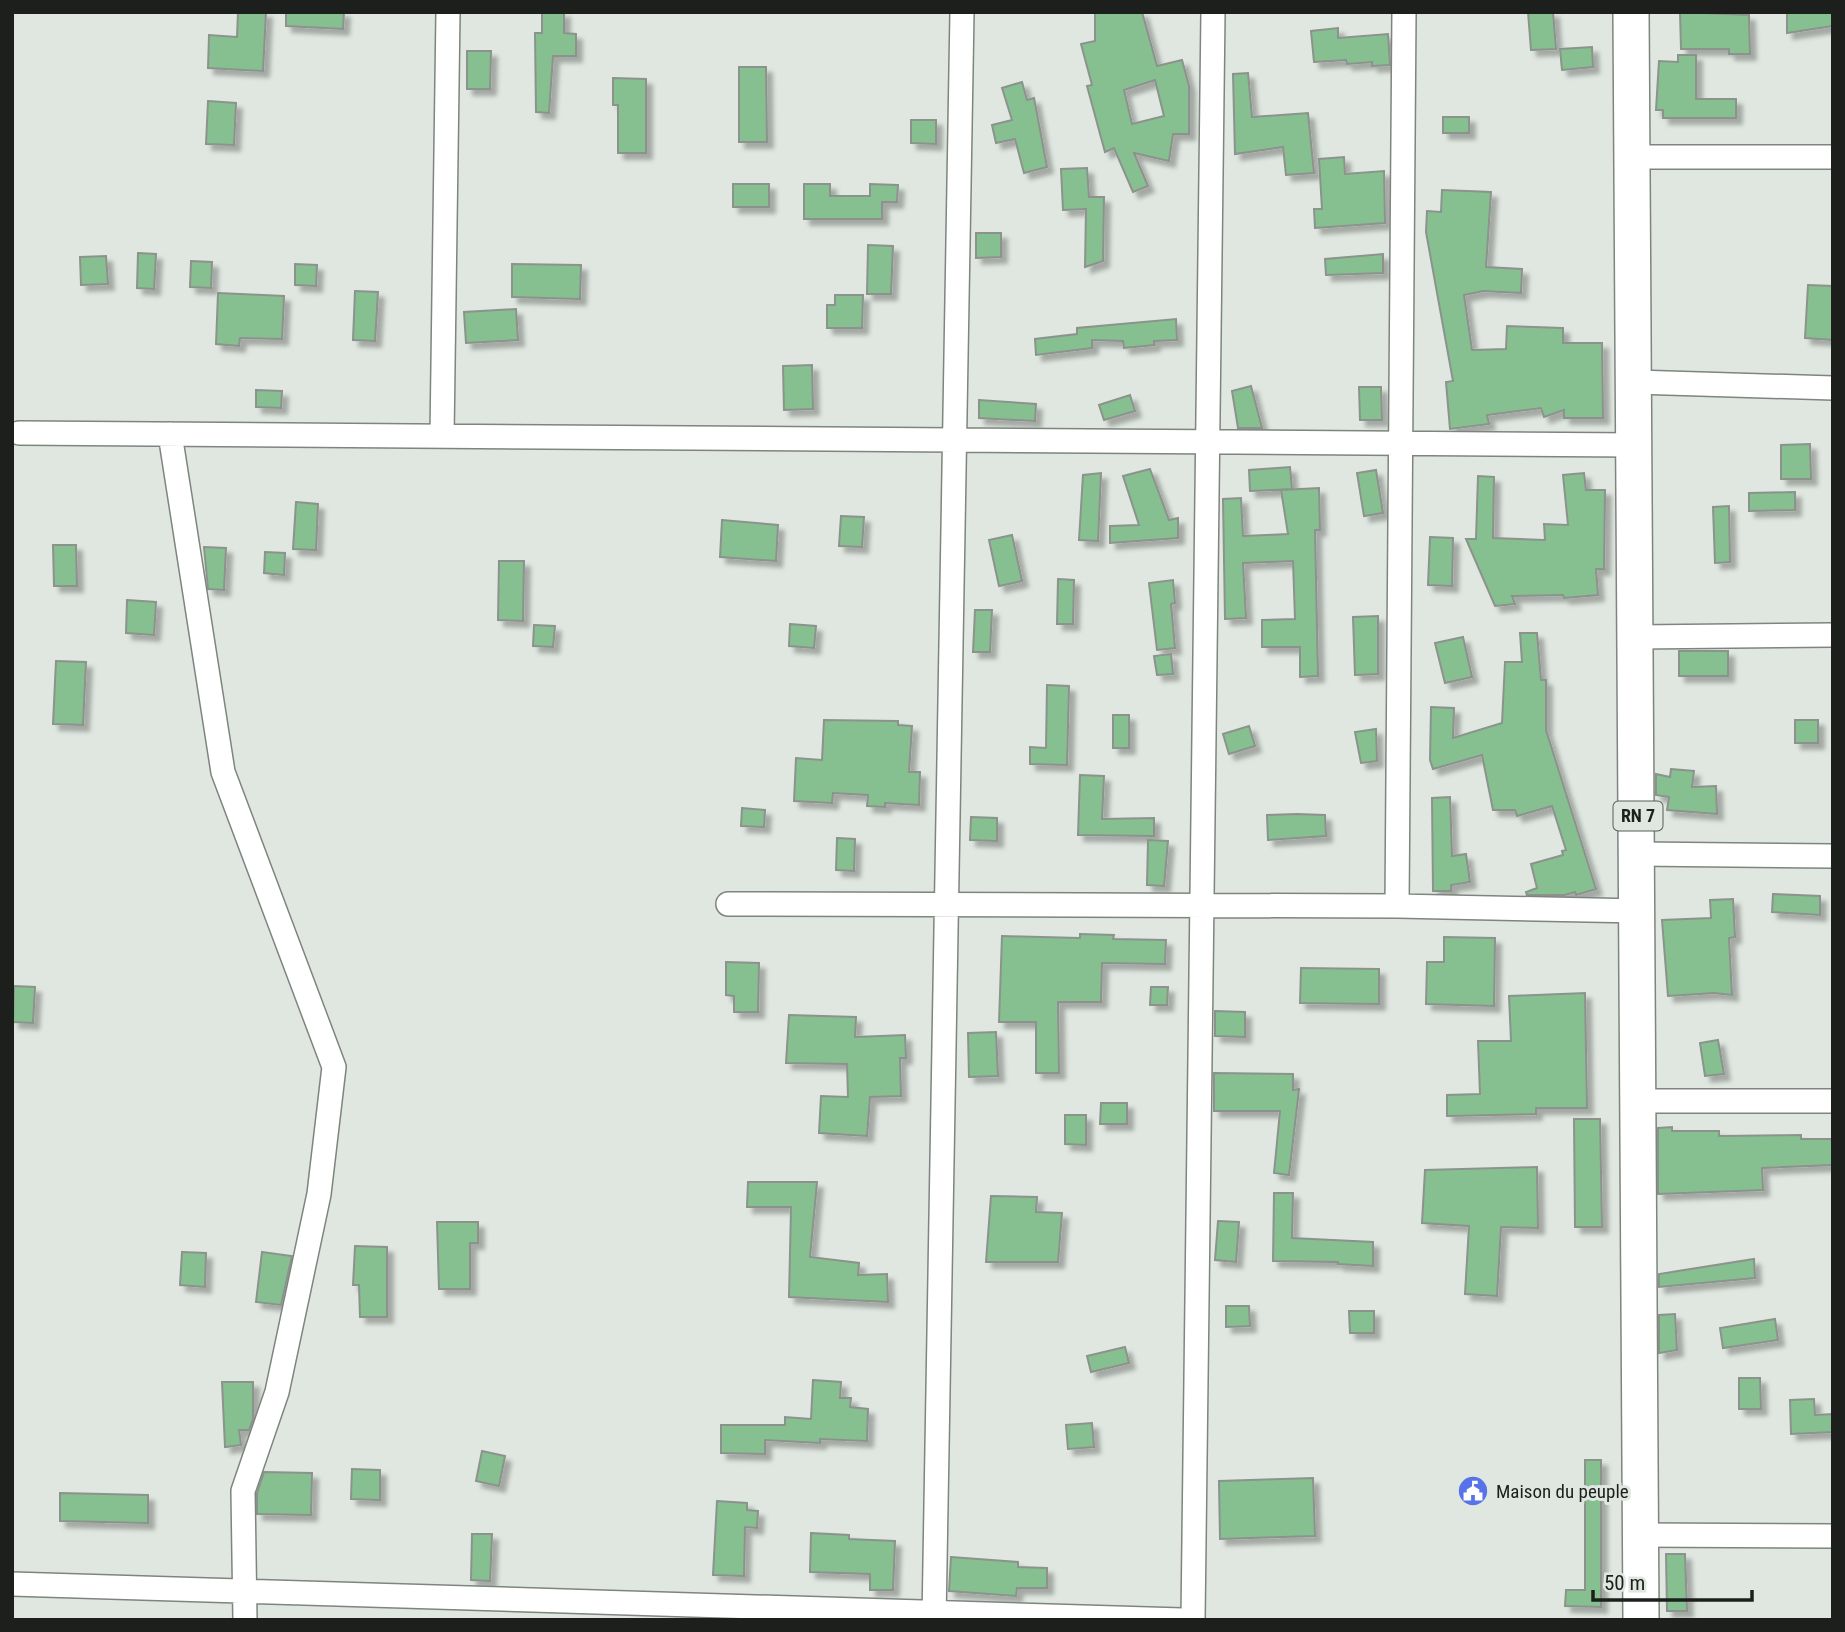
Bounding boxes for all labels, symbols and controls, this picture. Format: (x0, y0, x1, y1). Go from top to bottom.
road number: RN 7 (1614, 802, 1662, 830)
public building icon: Maison du peuple (1456, 1474, 1490, 1508)
place label: Maison du peuple (1496, 1480, 1629, 1503)
scale bar (1593, 1558, 1752, 1602)
text: 50 m (1604, 1571, 1645, 1595)

